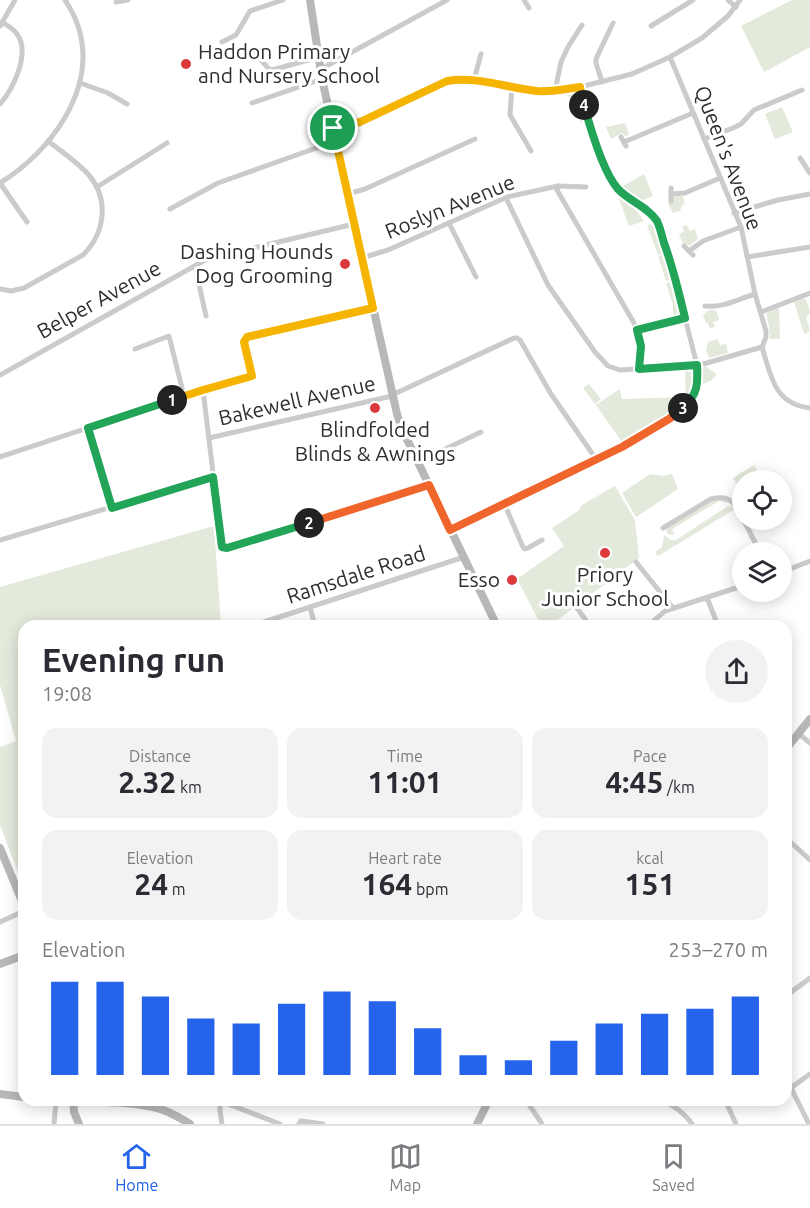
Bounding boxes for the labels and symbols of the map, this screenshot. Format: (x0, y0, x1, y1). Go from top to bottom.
place label: Haddon Primary and Nursery School (198, 39, 380, 87)
marker: Haddon Primary and Nursery School (179, 57, 193, 71)
street label: Queen's Avenue (690, 82, 768, 233)
pin: 4 (569, 90, 599, 120)
pin (307, 102, 358, 153)
street label: Roslyn Avenue (381, 169, 518, 243)
place label: Dashing Hounds Dog Grooming (180, 239, 333, 287)
street label: Belper Avenue (32, 255, 165, 343)
marker: Dashing Hounds Dog Grooming (338, 257, 352, 271)
street label: Bakewell Avenue (216, 370, 378, 430)
pin: 1 (157, 385, 187, 415)
pin: 3 (668, 393, 698, 423)
marker: Blindfolded Blinds & Awnings (368, 401, 382, 415)
place label: Blindfolded Blinds & Awnings (295, 417, 455, 465)
pin: 2 (294, 508, 324, 538)
street label: Ramsdale Road (283, 540, 428, 608)
marker: Priory Junior School (598, 546, 612, 560)
place label: Priory Junior School (541, 562, 669, 610)
place label: Esso (458, 567, 500, 591)
marker: Esso (505, 573, 519, 587)

